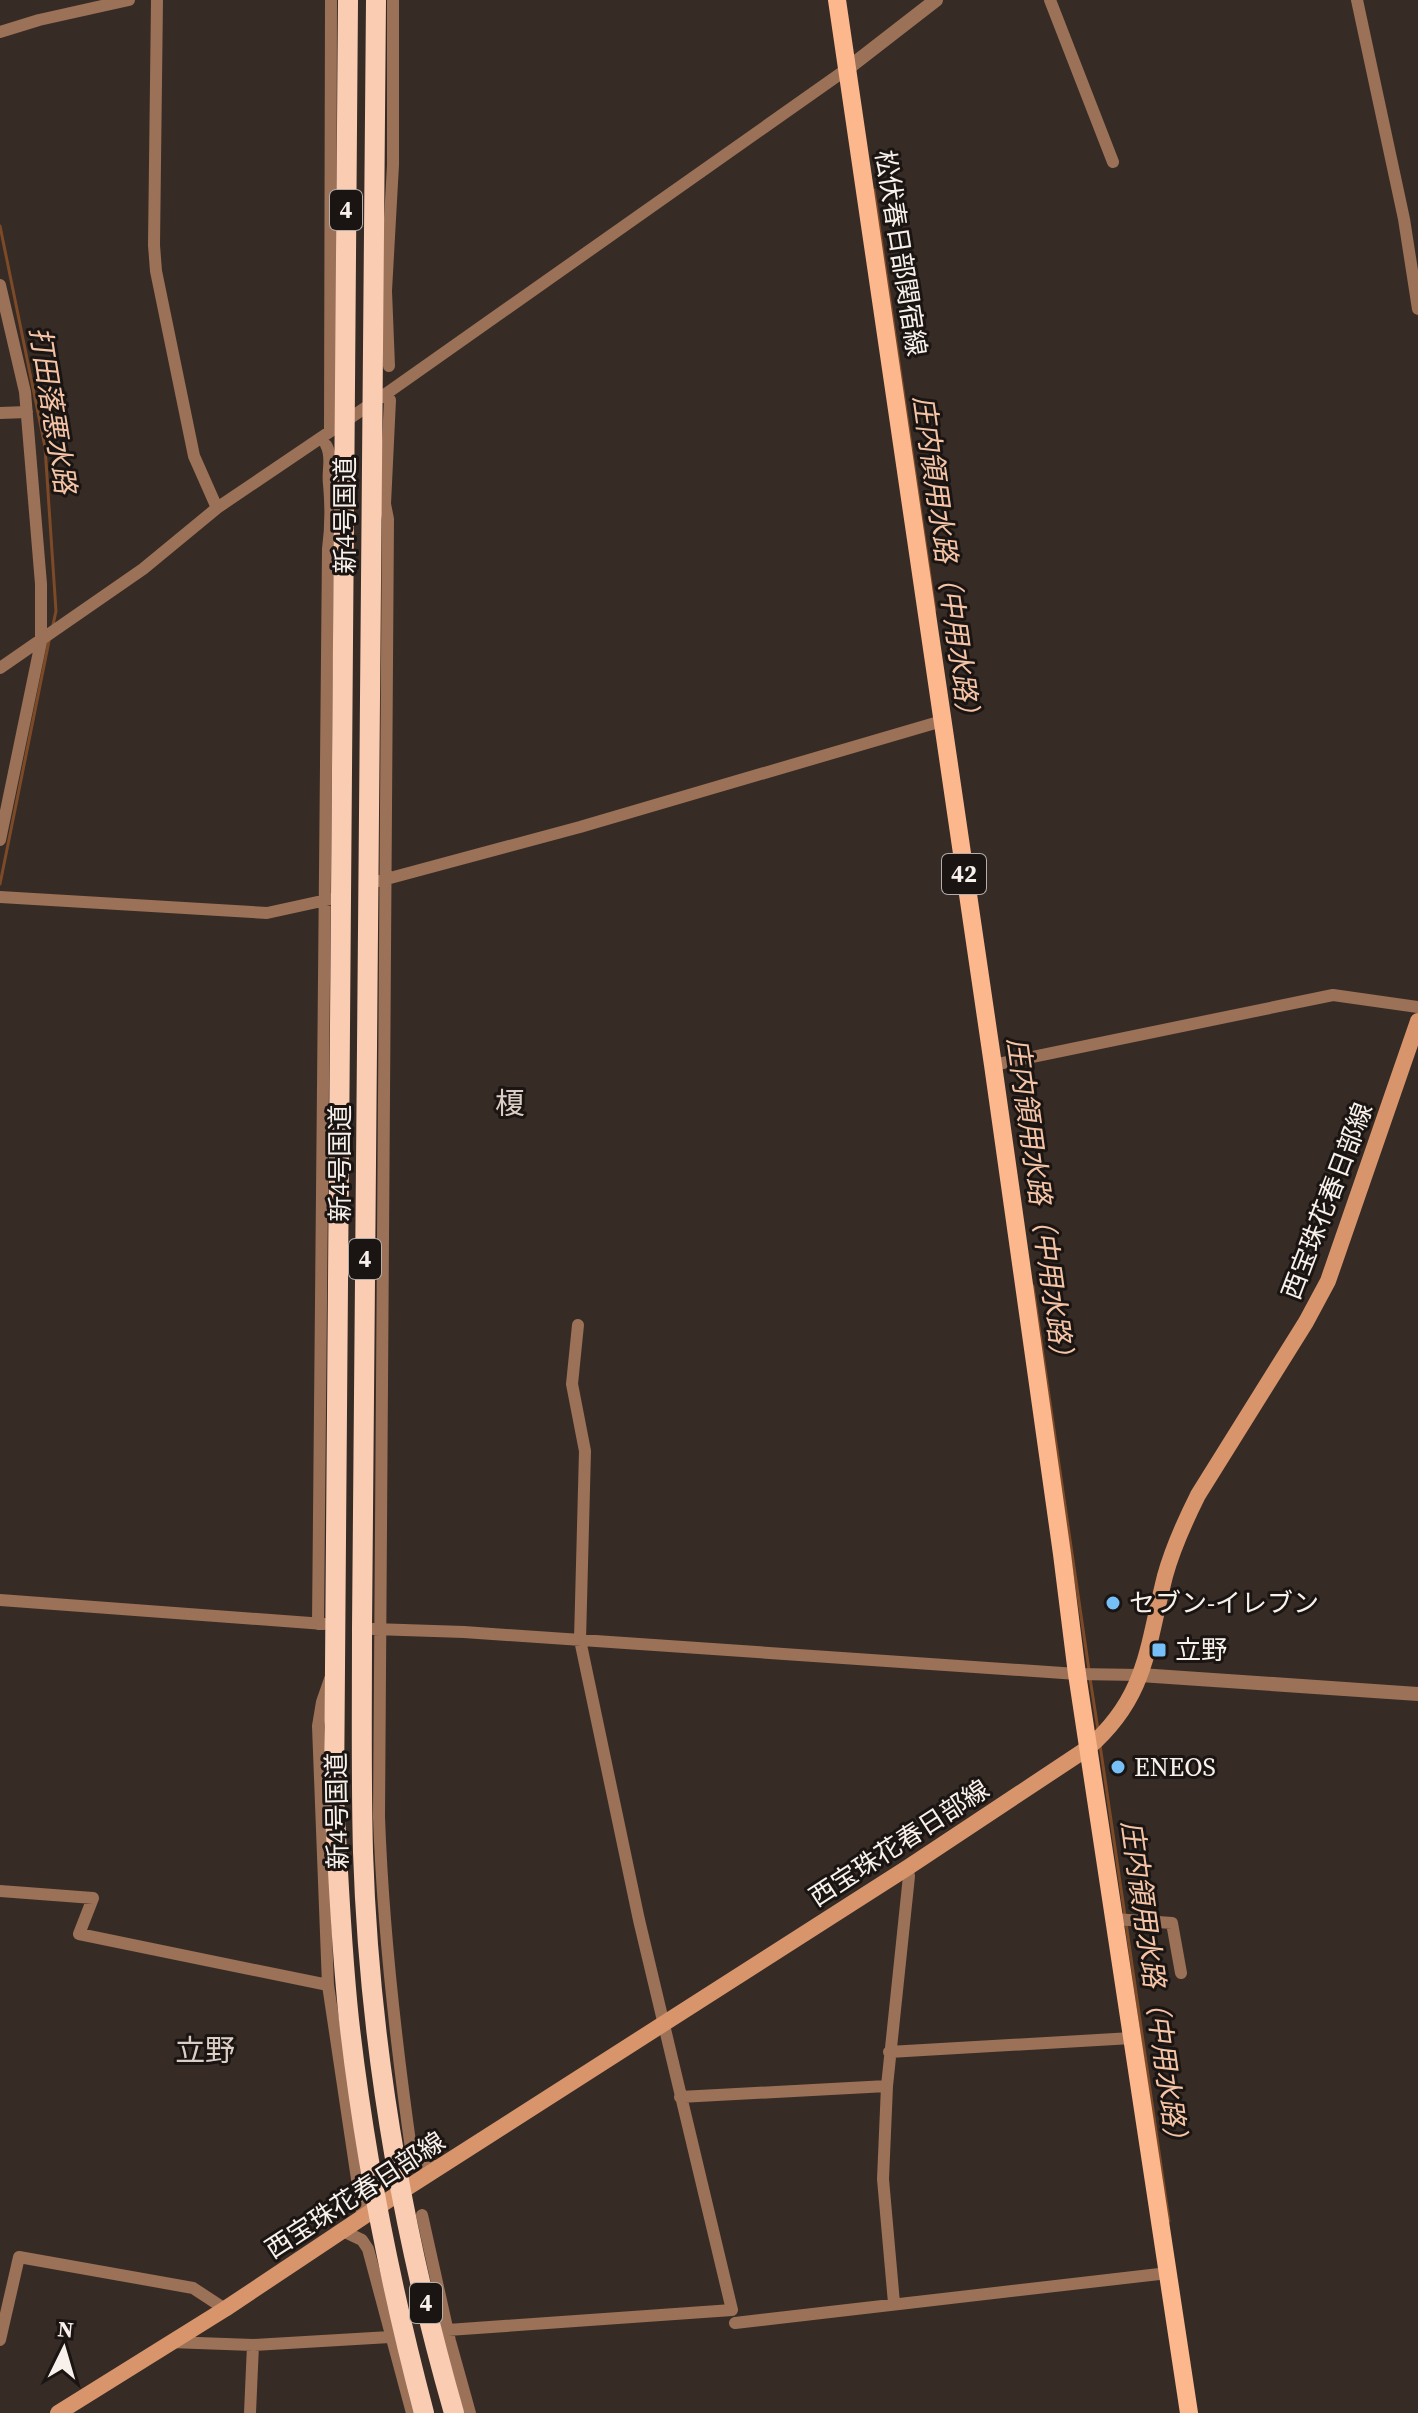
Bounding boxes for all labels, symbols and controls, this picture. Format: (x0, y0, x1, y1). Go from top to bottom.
street label: 松伏春日部関宿線 (867, 147, 935, 359)
road number: 4 (330, 190, 362, 230)
water label: 打田落悪水路 (21, 324, 85, 498)
water label: 庄内領用水路（中用水路） (905, 393, 989, 731)
street label: 新4号国道 (327, 456, 363, 574)
road number: 42 (942, 854, 986, 894)
water label: 庄内領用水路（中用水路） (999, 1035, 1083, 1373)
district label: 榎 (495, 1083, 525, 1124)
street label: 西宝珠花春日部線 (1273, 1097, 1381, 1305)
street label: 新4号国道 (322, 1104, 358, 1222)
road number: 4 (349, 1239, 381, 1279)
place label: セブン-イレブン (1129, 1585, 1319, 1621)
marker: セブン-イレブン (1104, 1594, 1122, 1612)
place label: 立野 (1175, 1632, 1227, 1668)
marker: 立野 (1150, 1641, 1168, 1659)
place label: ENEOS (1134, 1749, 1216, 1785)
street label: 新4号国道 (318, 1752, 356, 1870)
marker: ENEOS (1109, 1758, 1127, 1776)
street label: 西宝珠花春日部線 (802, 1771, 996, 1915)
water label: 庄内領用水路（中用水路） (1113, 1818, 1197, 2156)
district label: 立野 (175, 2030, 235, 2071)
street label: 西宝珠花春日部線 (258, 2123, 452, 2267)
road number: 4 (410, 2283, 442, 2323)
north arrow (24, 2309, 104, 2389)
text: N (56, 2313, 75, 2345)

